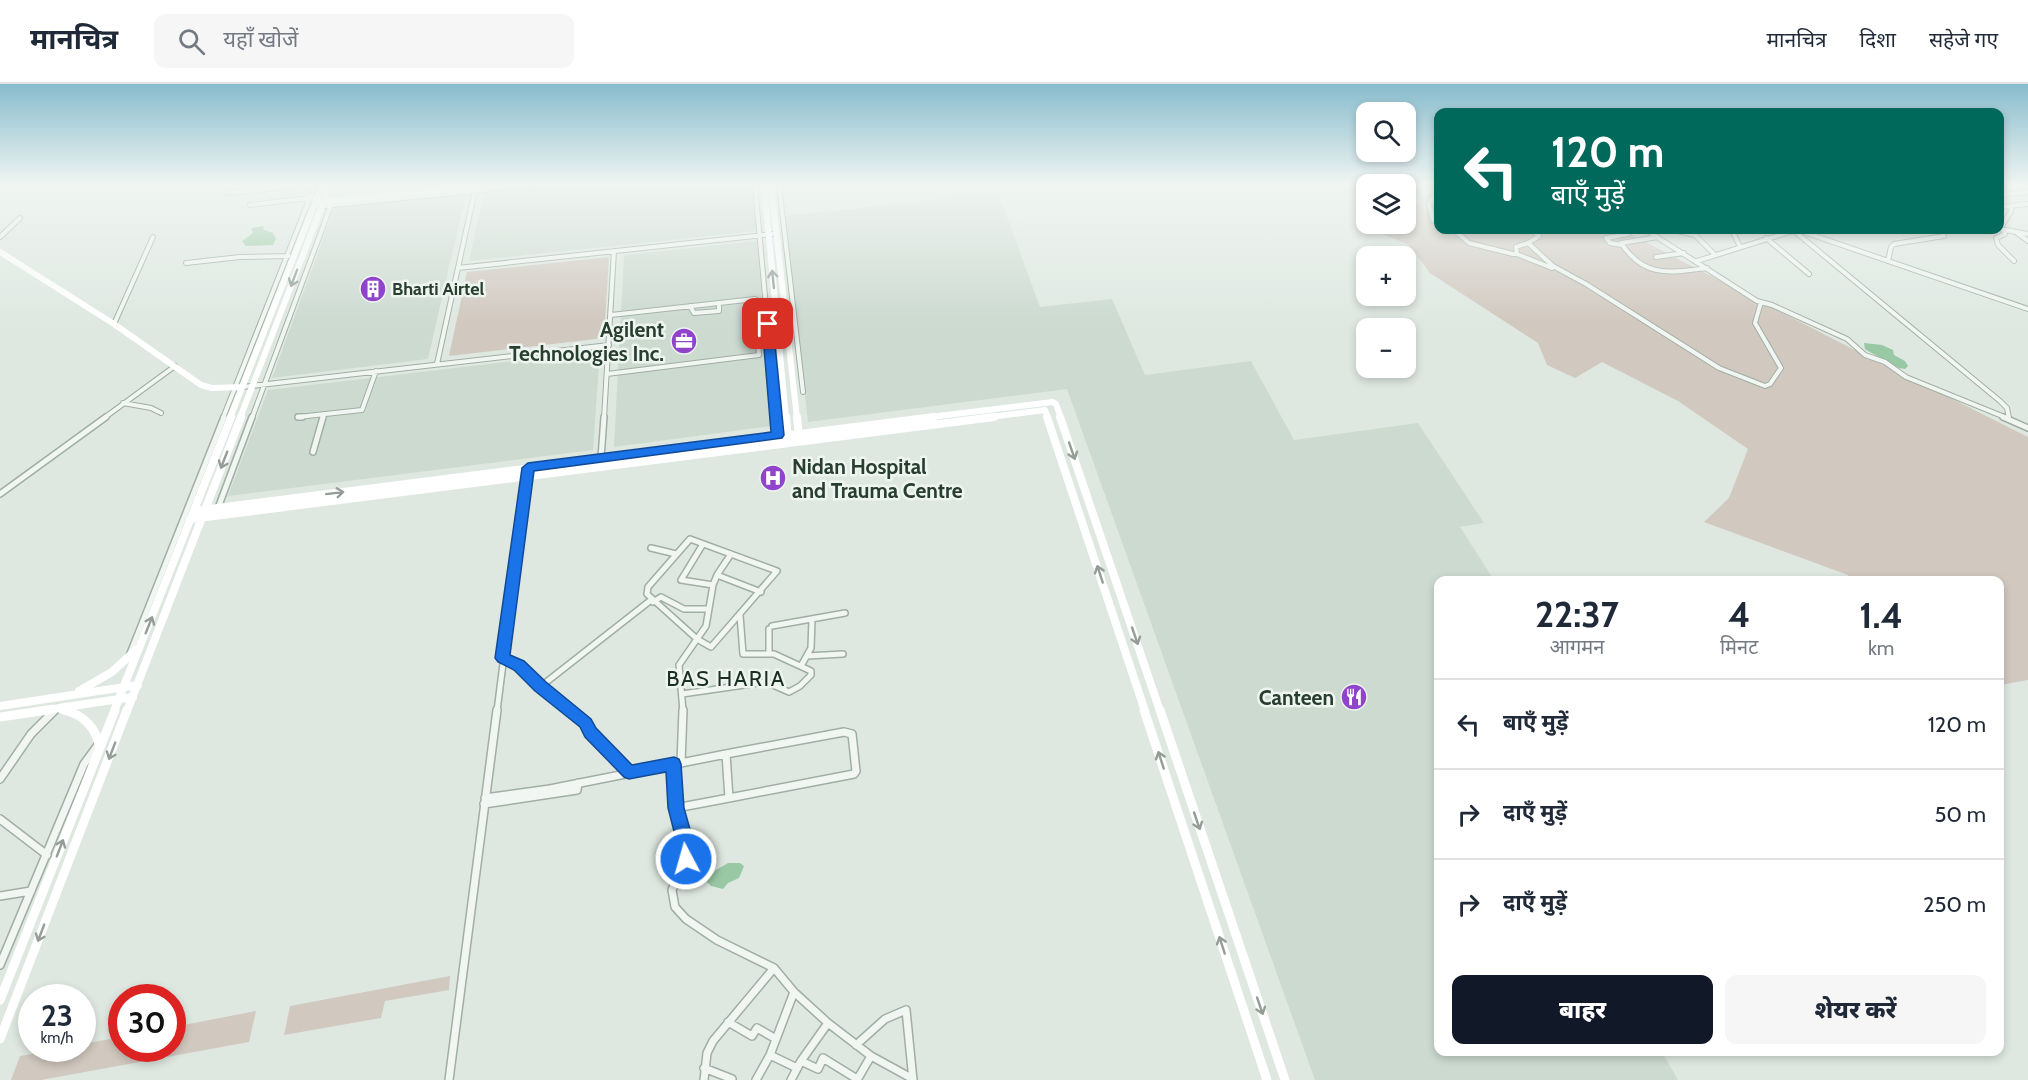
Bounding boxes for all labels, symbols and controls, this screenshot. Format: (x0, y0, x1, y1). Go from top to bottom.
search box (154, 14, 574, 68)
text: मानचित्र (30, 22, 118, 56)
icon: search (175, 25, 208, 58)
text: यहाँ खोजें (223, 26, 298, 53)
text: मानचित्र (1767, 27, 1827, 52)
text: दिशा (1860, 27, 1896, 52)
text: सहेजे गए (1929, 27, 1998, 52)
map controls (1356, 102, 1416, 378)
button: search (1356, 102, 1416, 162)
text: 120 m (1551, 126, 1664, 178)
icon: left (1452, 132, 1530, 210)
button: layers (1356, 174, 1416, 234)
text: बाएँ मुड़ें (1551, 178, 1625, 211)
button: + (1356, 246, 1416, 306)
one-way arrow (288, 268, 299, 287)
one-way arrow (767, 270, 778, 290)
building icon: Bharti Airtel (358, 274, 388, 304)
place label: Bharti Airtel (392, 278, 485, 300)
pin (742, 298, 793, 349)
icon: arrive (751, 307, 784, 340)
place label: Agilent Technologies Inc. (509, 317, 664, 366)
button: − (1356, 318, 1416, 378)
office icon: Agilent Technologies Inc. (669, 326, 699, 356)
one-way arrow (1068, 442, 1079, 460)
one-way arrow (218, 451, 229, 469)
place label: Nidan Hospital and Trauma Centre (792, 454, 963, 503)
hospital icon: Nidan Hospital and Trauma Centre (758, 463, 788, 493)
one-way arrow (324, 487, 344, 498)
one-way arrow (1094, 565, 1105, 584)
text: 22:37 (1535, 592, 1619, 636)
text: 4 (1728, 592, 1750, 636)
text: 1.4 (1859, 593, 1903, 637)
one-way arrow (144, 616, 155, 635)
one-way arrow (1130, 626, 1141, 645)
text: आगमन (1550, 635, 1604, 659)
text: मिनट (1720, 635, 1758, 659)
text: km (1868, 636, 1894, 660)
district label: BAS HARIA (666, 665, 786, 692)
restaurant icon: Canteen (1339, 682, 1369, 712)
place label: Canteen (1259, 685, 1334, 710)
icon: left (1452, 708, 1485, 741)
text: बाएँ मुड़ें (1503, 709, 1568, 736)
text: 120 m (1928, 711, 1986, 738)
one-way arrow (106, 742, 117, 760)
one-way arrow (1155, 751, 1166, 770)
icon: right (1452, 798, 1485, 831)
text: दाएँ मुड़ें (1503, 799, 1567, 826)
text: 50 m (1934, 801, 1986, 828)
one-way arrow (1192, 811, 1203, 830)
position arrow (654, 827, 718, 891)
one-way arrow (56, 839, 67, 858)
icon: right (1452, 888, 1485, 921)
text: दाएँ मुड़ें (1503, 889, 1567, 916)
text: 250 m (1923, 891, 1986, 918)
one-way arrow (35, 923, 46, 942)
one-way arrow (1216, 936, 1227, 955)
button: बाहर (1452, 975, 1713, 1044)
button: शेयर करें (1725, 975, 1986, 1044)
speed limit sign: 30 (108, 984, 186, 1062)
one-way arrow (1255, 996, 1266, 1015)
text: 23 (41, 997, 73, 1034)
text: km/h (41, 1029, 73, 1047)

